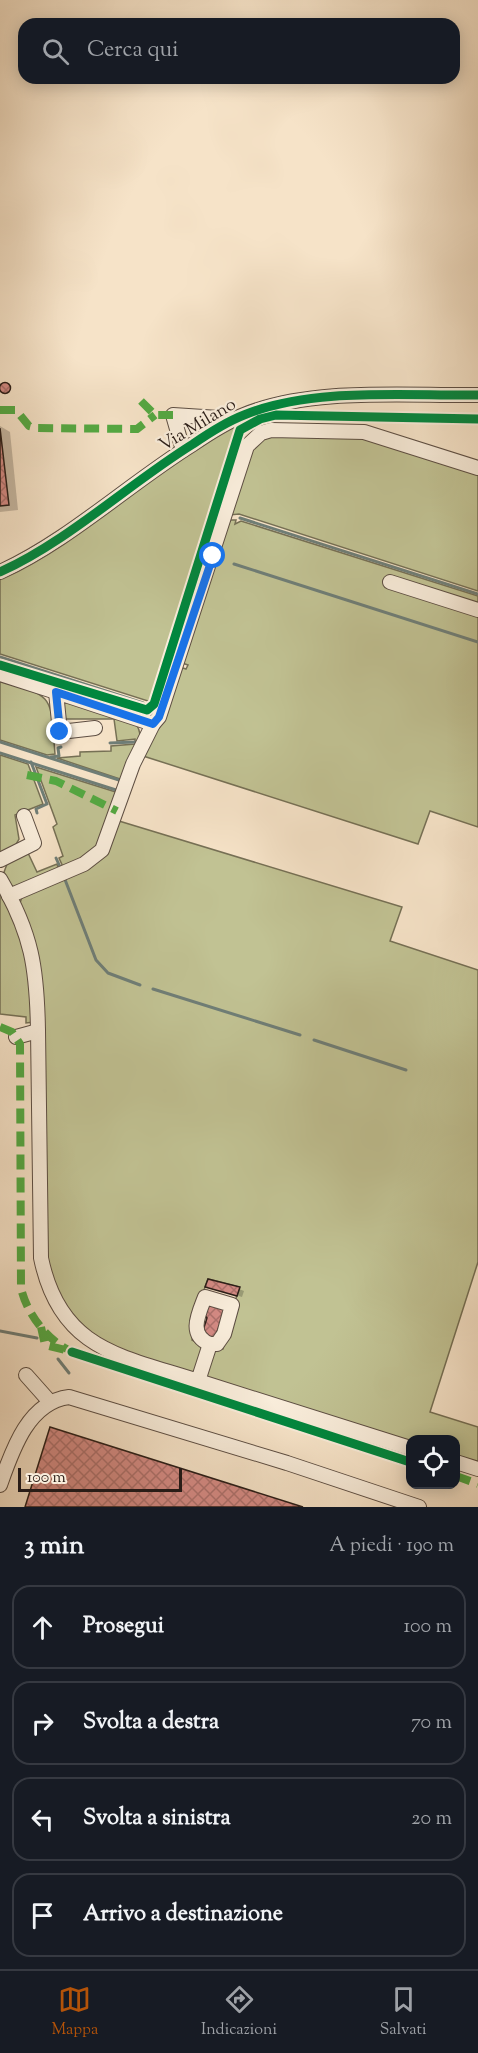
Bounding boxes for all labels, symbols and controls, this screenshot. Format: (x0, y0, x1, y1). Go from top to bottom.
search box (18, 18, 460, 84)
icon: search (39, 35, 72, 68)
text: Cerca qui (87, 35, 178, 67)
street label: Via Milano (154, 392, 242, 459)
route start (199, 542, 225, 568)
route end (46, 718, 72, 744)
map controls (406, 1435, 460, 1489)
button: locate (406, 1435, 460, 1489)
scale bar (18, 1465, 182, 1492)
text: 100 m (27, 1467, 66, 1490)
text: 3 min (24, 1528, 84, 1565)
text: A piedi · 190 m (329, 1532, 454, 1561)
icon: ahead (26, 1611, 59, 1644)
text: Prosegui (83, 1611, 164, 1643)
text: 100 m (403, 1613, 452, 1642)
icon: right (26, 1707, 59, 1740)
text: Svolta a destra (83, 1707, 219, 1739)
text: 70 m (411, 1709, 452, 1738)
icon: left (26, 1803, 59, 1836)
text: Svolta a sinistra (83, 1803, 231, 1835)
text: 20 m (411, 1805, 452, 1834)
icon: arrive (26, 1899, 59, 1932)
text: Arrivo a destinazione (83, 1899, 283, 1931)
tab: Mappa (51, 1983, 98, 2042)
tab: Indicazioni (201, 1983, 277, 2042)
tab: Salvati (380, 1983, 427, 2042)

